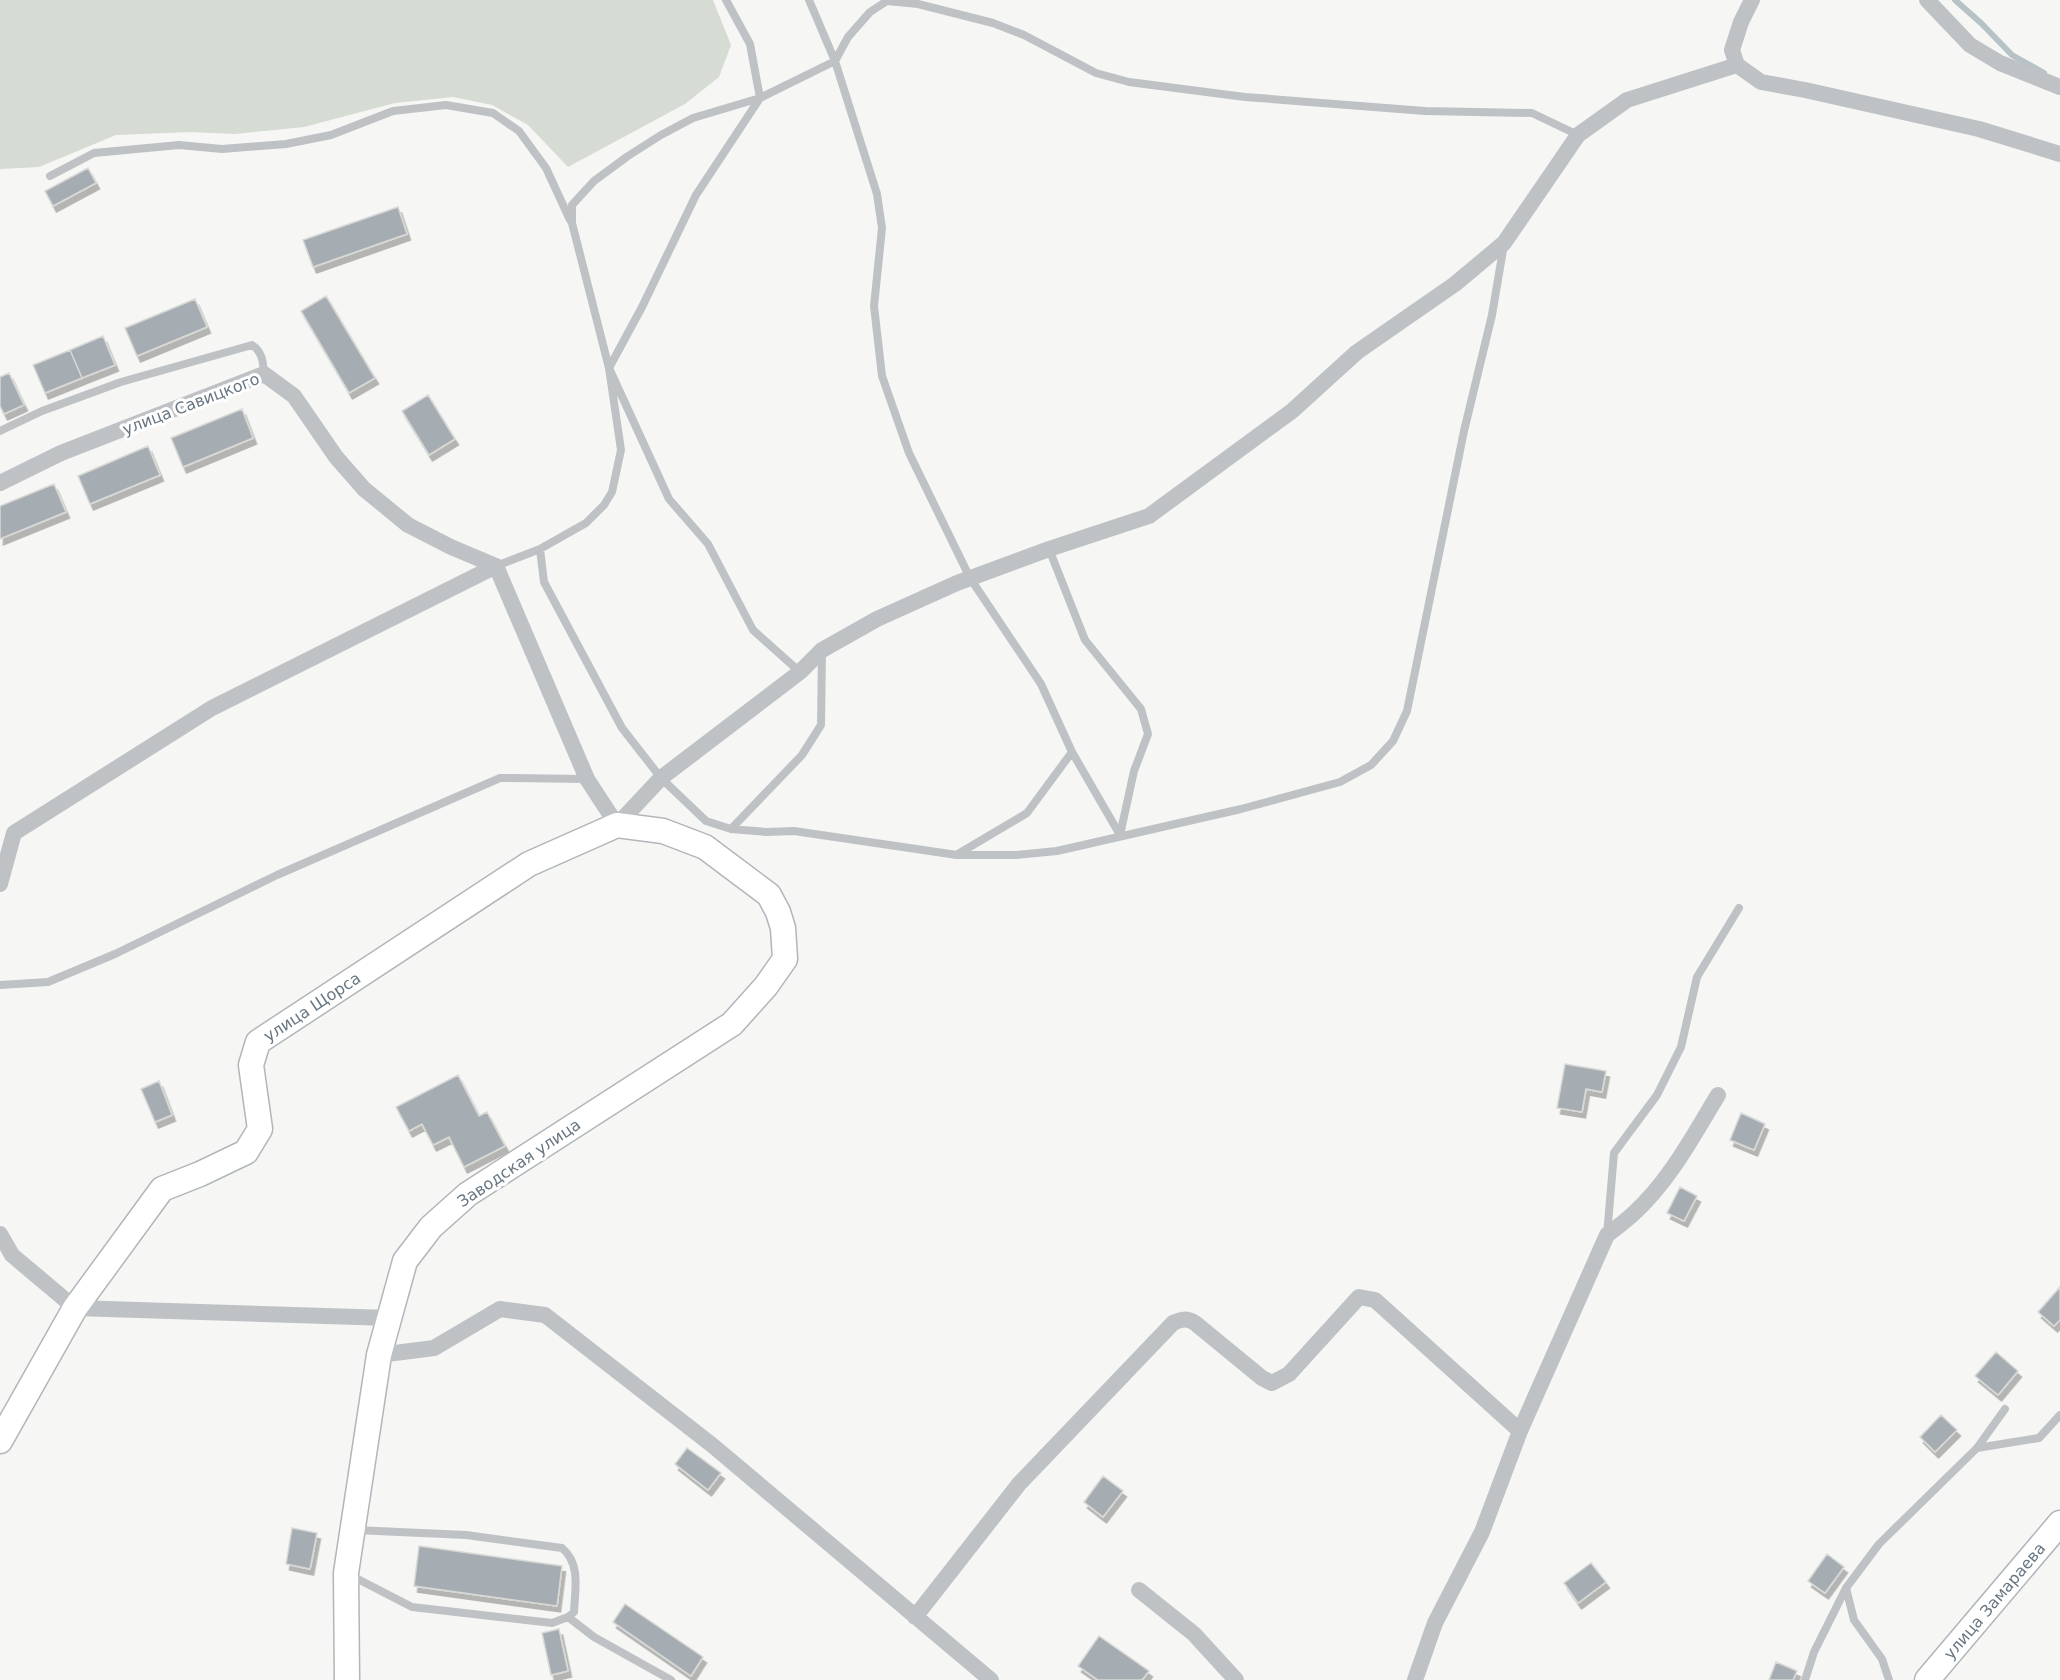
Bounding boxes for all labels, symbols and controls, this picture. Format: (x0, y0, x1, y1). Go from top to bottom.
street label: улица Савицкого (120, 369, 262, 439)
street label: улица Щорса (260, 968, 364, 1045)
street label: Заводская улица (454, 1115, 584, 1211)
street label: улица Замараева (1939, 1538, 2049, 1663)

